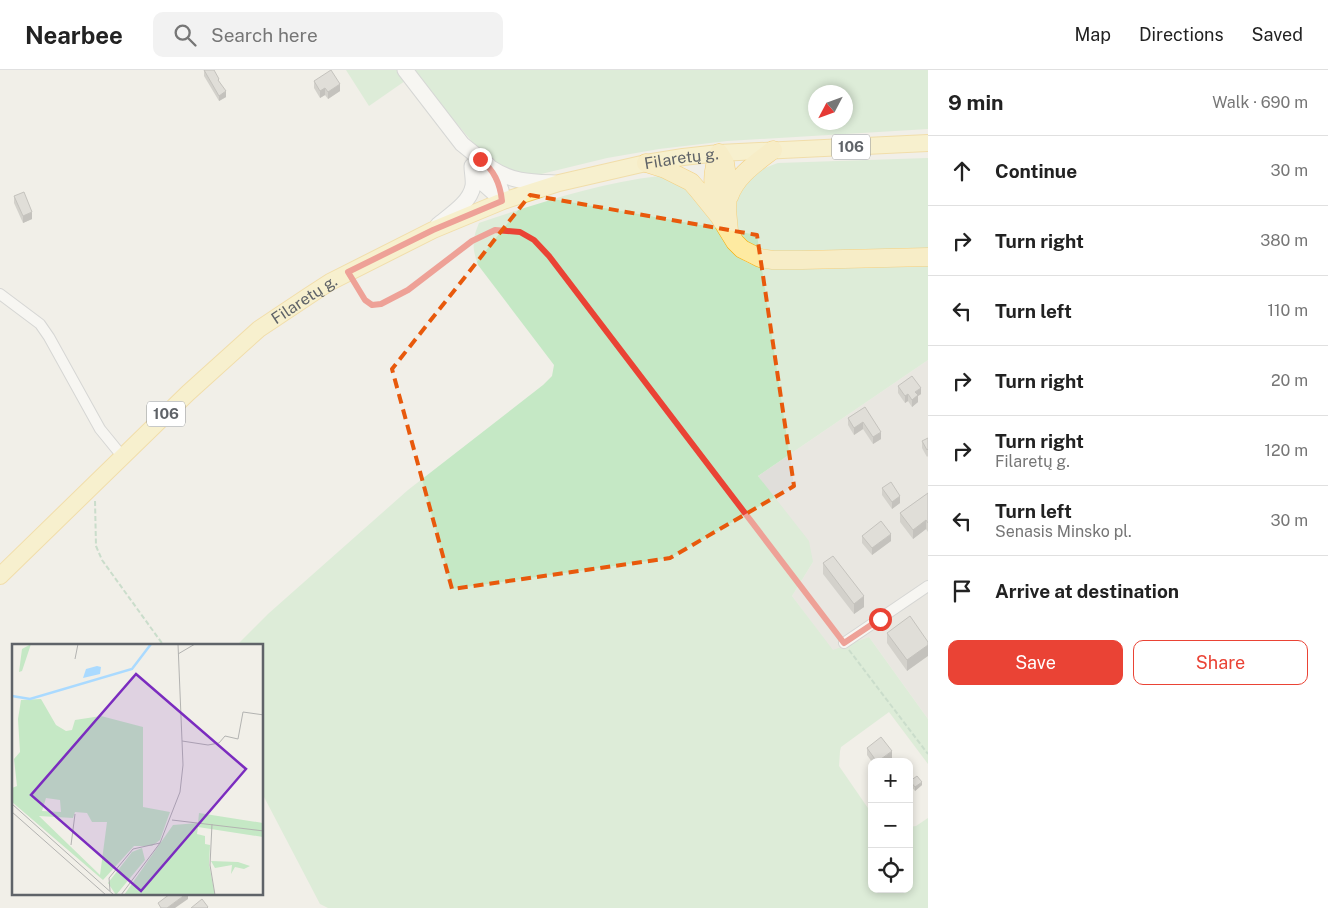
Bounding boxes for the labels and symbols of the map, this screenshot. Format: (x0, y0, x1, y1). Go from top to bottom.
north arrow (808, 85, 853, 130)
road number: 106 (832, 134, 870, 160)
street label: Filaretų g. (643, 144, 720, 173)
route end (469, 148, 492, 171)
street label: Filaretų g. (268, 271, 340, 328)
road number: 106 (147, 402, 185, 426)
route start (869, 608, 892, 631)
inset map (12, 644, 264, 896)

